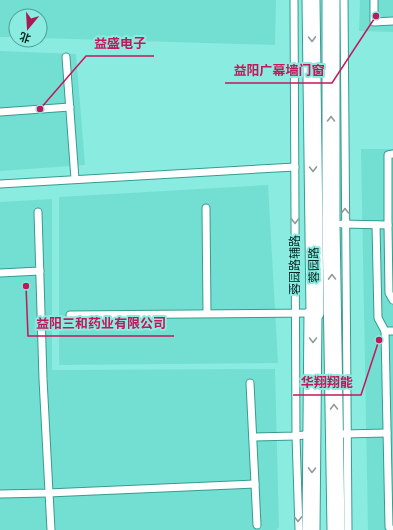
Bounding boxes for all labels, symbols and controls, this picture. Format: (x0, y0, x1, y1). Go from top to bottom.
north arrow (8, 8, 48, 48)
text: 北 (18, 28, 33, 46)
callout: 益盛电子 (86, 31, 154, 56)
text: 益盛电子 (94, 35, 146, 53)
one-way arrow (308, 36, 316, 42)
callout: 益阳广幕墙门窗 (225, 58, 332, 83)
text: 益阳广幕墙门窗 (233, 62, 325, 80)
one-way arrow (327, 116, 335, 122)
one-way arrow (309, 166, 317, 172)
one-way arrow (341, 208, 349, 214)
one-way arrow (291, 218, 299, 224)
street label: 蓉园路辅路 (287, 235, 303, 295)
street label: 蓉园路 (306, 247, 322, 283)
one-way arrow (328, 274, 336, 280)
callout: 益阳三和药业有限公司 (28, 311, 174, 336)
text: 益阳三和药业有限公司 (36, 315, 166, 333)
one-way arrow (309, 337, 317, 343)
callout: 华翔翔能 (293, 370, 361, 395)
text: 华翔翔能 (301, 374, 353, 392)
one-way arrow (330, 404, 338, 410)
one-way arrow (308, 467, 316, 473)
one-way arrow (294, 516, 302, 522)

